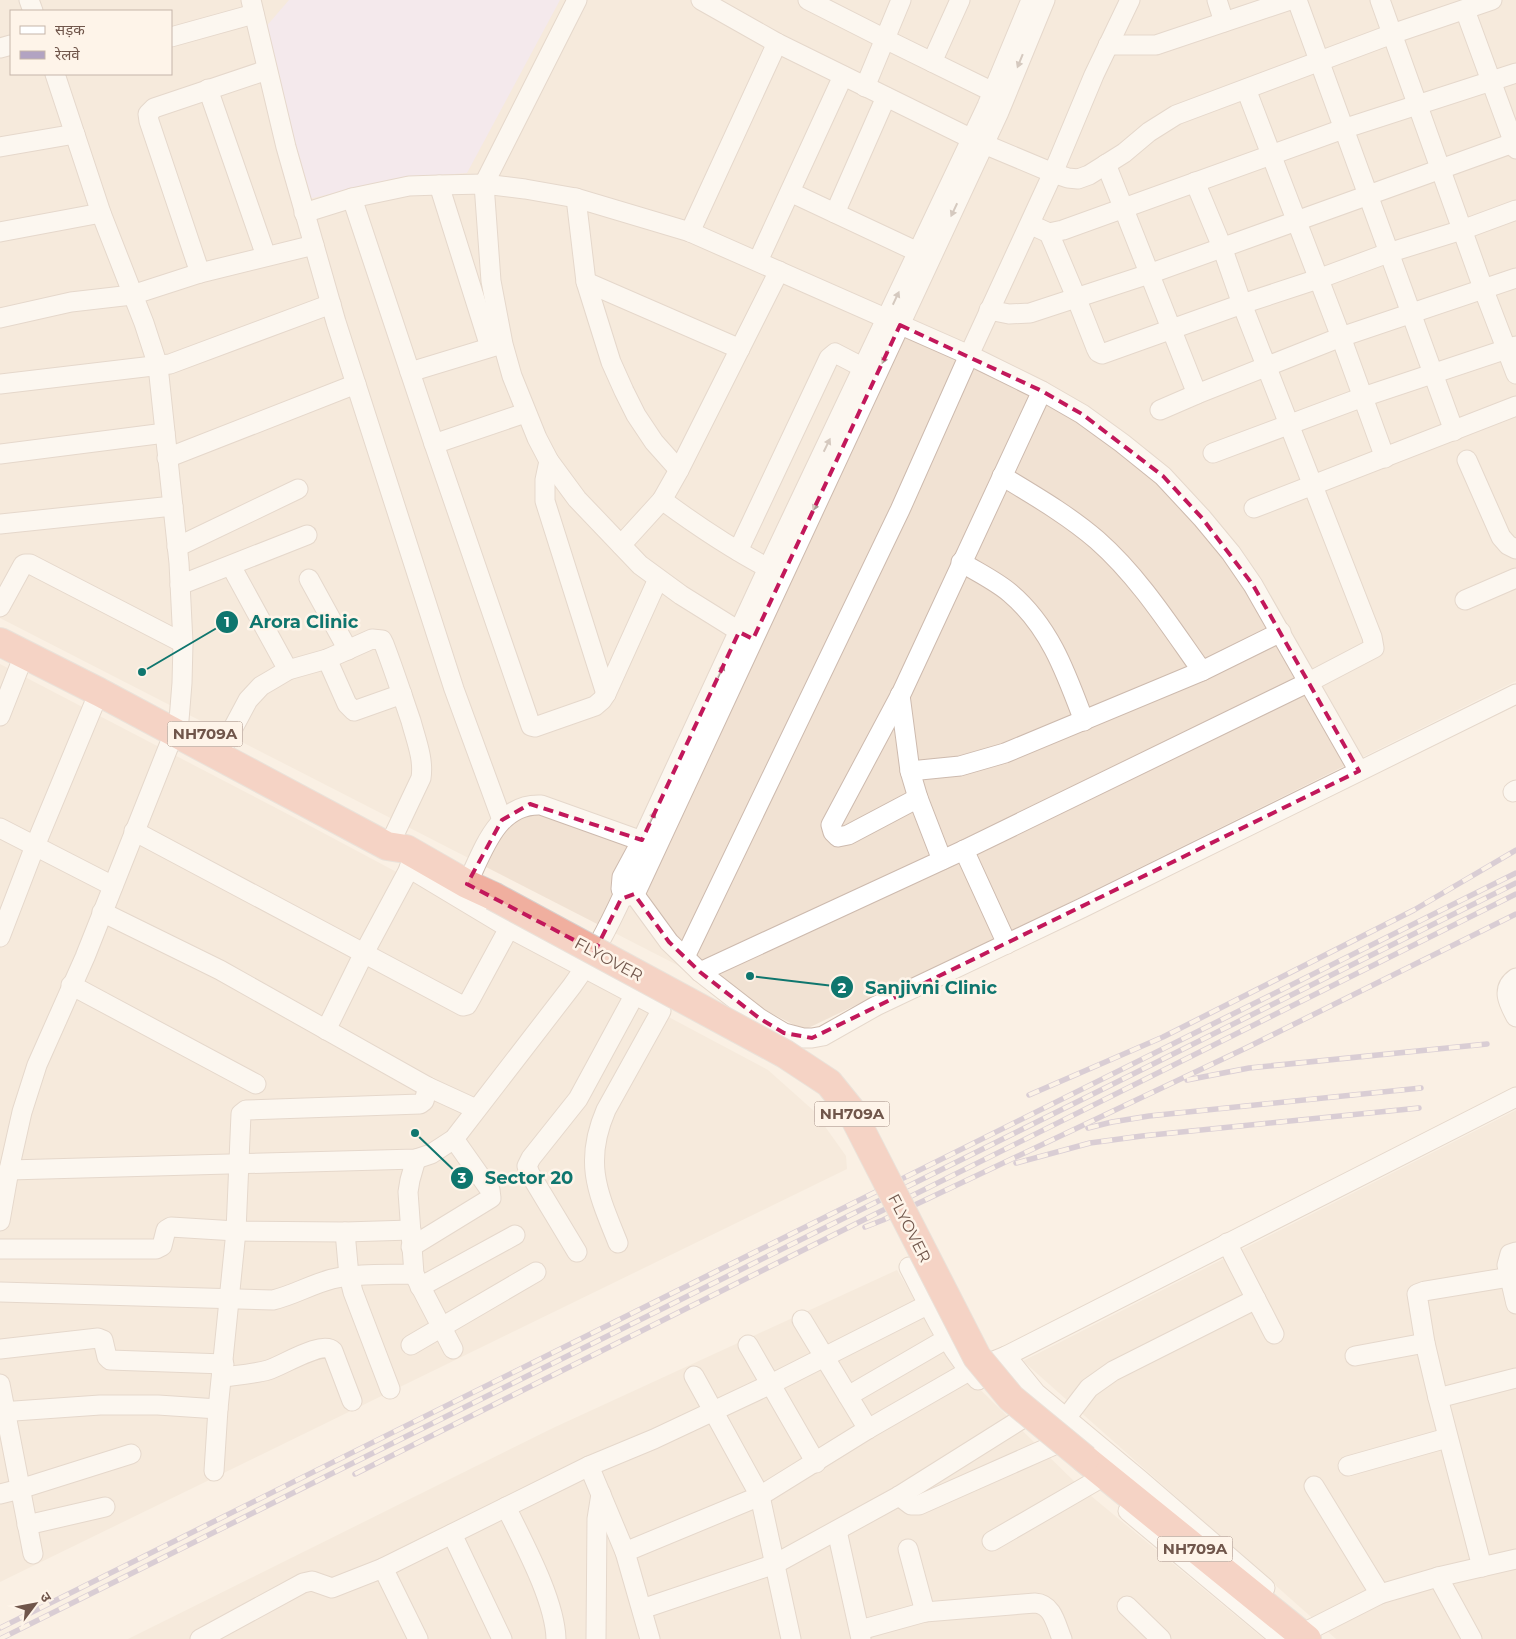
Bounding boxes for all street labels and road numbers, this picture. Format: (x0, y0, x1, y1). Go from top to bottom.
road number: NH709A (168, 722, 242, 746)
street label: FLYOVER (571, 934, 646, 985)
road number: NH709A (814, 1102, 890, 1126)
street label: FLYOVER (884, 1191, 935, 1266)
road number: NH709A (1158, 1536, 1232, 1562)

